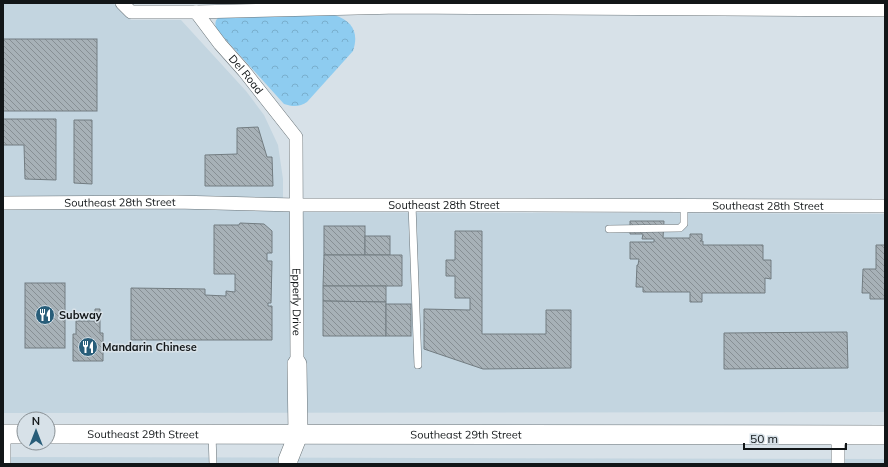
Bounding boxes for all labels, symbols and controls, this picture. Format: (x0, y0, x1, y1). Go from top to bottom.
street label: Del Road (226, 52, 266, 97)
street label: Southeast 28th Street (64, 195, 176, 210)
street label: Southeast 28th Street (388, 198, 500, 212)
street label: Southeast 28th Street (712, 199, 824, 213)
street label: Epperly Drive (290, 268, 304, 336)
restaurant icon: Subway (34, 304, 56, 326)
place label: Subway (59, 308, 102, 322)
restaurant icon: Mandarin Chinese (77, 336, 99, 358)
place label: Mandarin Chinese (102, 340, 197, 354)
north arrow (16, 411, 56, 451)
text: N (32, 414, 40, 428)
scale bar (744, 425, 846, 451)
street label: Southeast 29th Street (87, 427, 199, 441)
street label: Southeast 29th Street (410, 427, 522, 442)
text: 50 m (750, 431, 778, 446)

